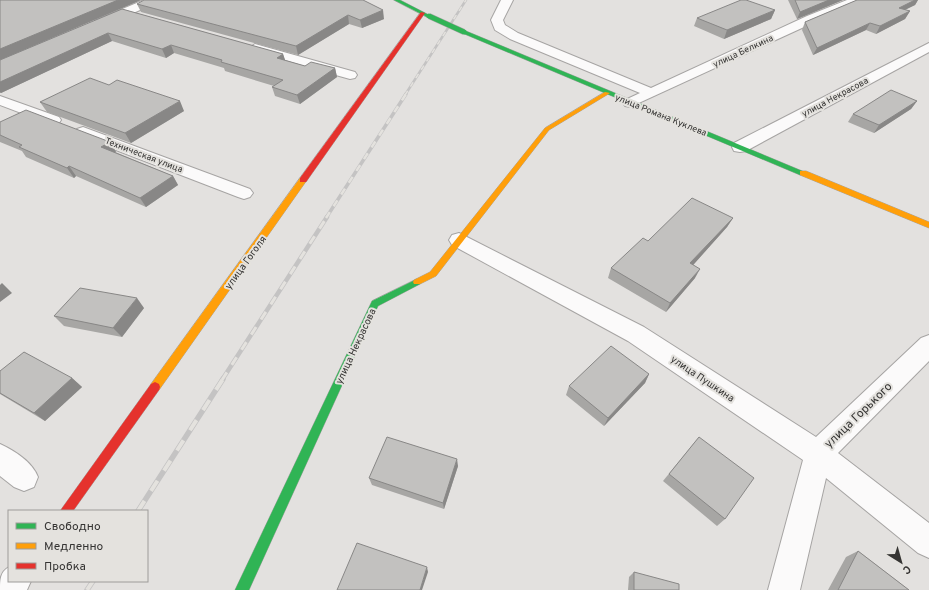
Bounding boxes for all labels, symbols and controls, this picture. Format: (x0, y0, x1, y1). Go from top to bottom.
street label: улица Белкина (711, 33, 775, 70)
street label: улица Некрасова (800, 75, 871, 120)
street label: улица Романа Куклева (613, 92, 708, 139)
street label: Техническая улица (103, 136, 184, 175)
street label: улица Гоголя (222, 234, 270, 292)
street label: улица Некрасова (333, 307, 380, 387)
street label: улица Пушкина (668, 353, 737, 405)
street label: улица Горького (821, 379, 896, 452)
legend (8, 510, 148, 582)
text: Свободно (44, 519, 101, 535)
text: Медленно (44, 539, 104, 555)
north arrow (881, 542, 921, 582)
text: Пробка (44, 559, 86, 575)
text: С (899, 561, 913, 577)

